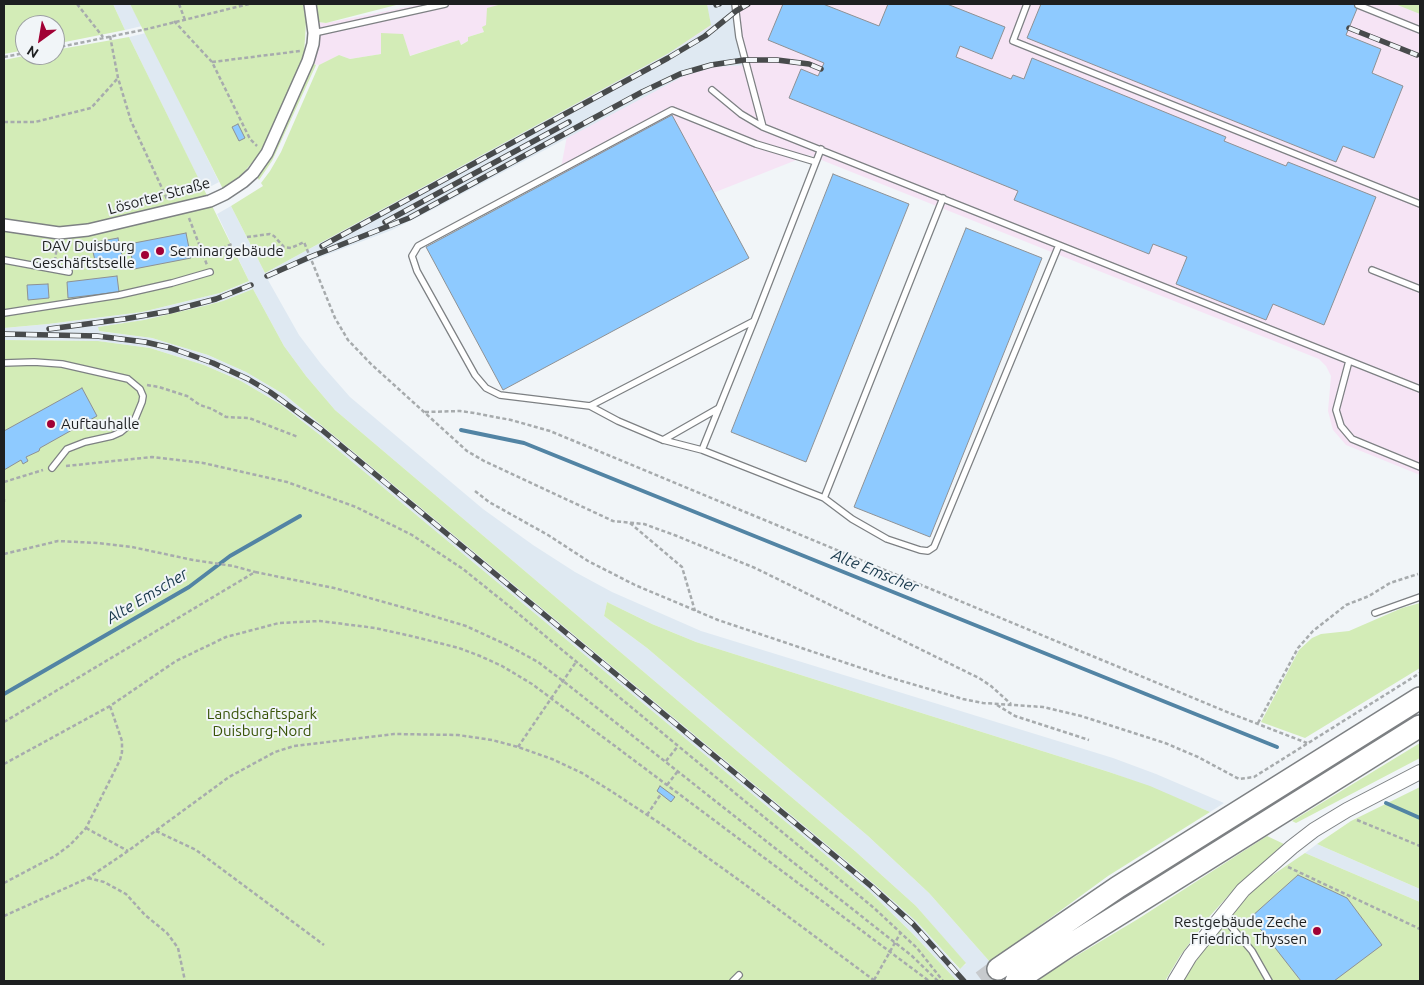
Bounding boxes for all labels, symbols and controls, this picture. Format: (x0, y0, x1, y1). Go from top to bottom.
north arrow (15, 15, 65, 65)
text: N (24, 42, 41, 61)
street label: Lösorter Straße (106, 174, 212, 218)
place label: DAV Duisburg Geschäftstselle (32, 237, 135, 272)
place label: Seminargebäude (170, 242, 284, 260)
marker: Seminargebäude (154, 245, 166, 257)
marker: DAV Duisburg Geschäftstselle (139, 249, 151, 261)
place label: Auftauhalle (61, 415, 140, 433)
marker: Auftauhalle (45, 418, 57, 430)
water label: Alte Emscher (829, 545, 921, 597)
water label: Alte Emscher (103, 564, 191, 628)
park label: Landschaftspark Duisburg-Nord (207, 705, 317, 740)
place label: Restgebäude Zeche Friedrich Thyssen (1174, 913, 1307, 948)
marker: Restgebäude Zeche Friedrich Thyssen (1311, 925, 1323, 937)

